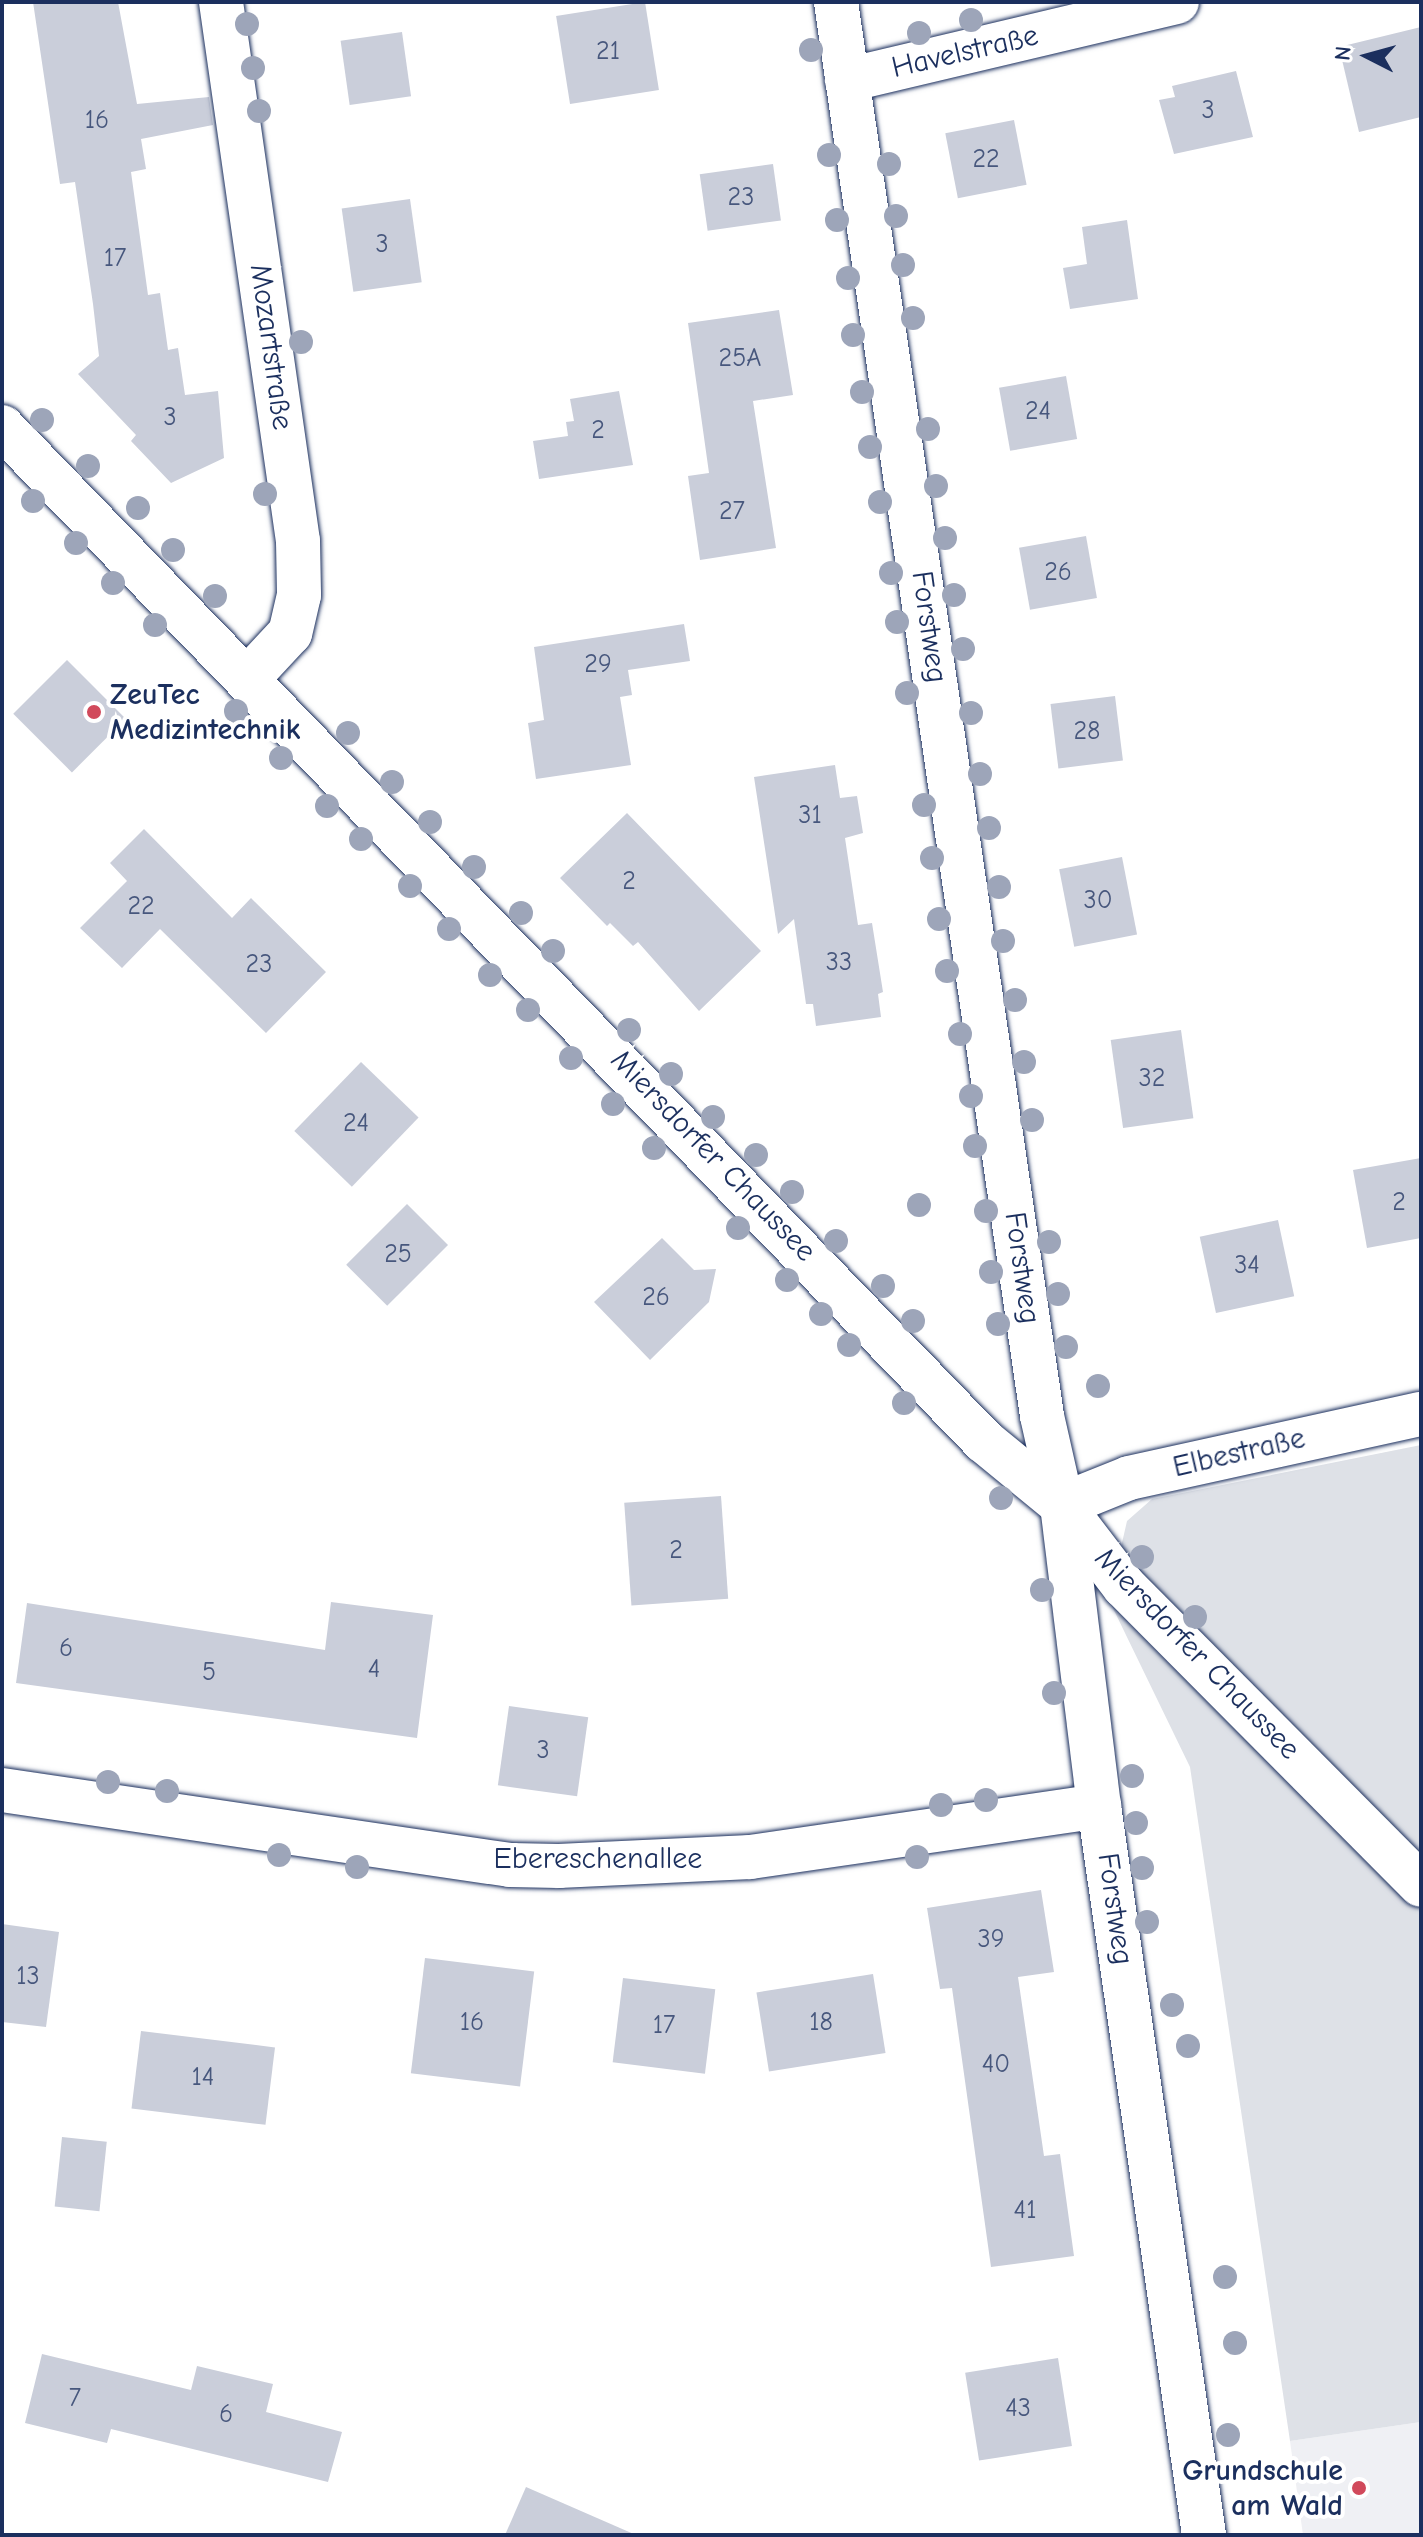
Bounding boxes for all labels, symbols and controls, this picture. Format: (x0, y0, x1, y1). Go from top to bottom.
north arrow (1327, 16, 1407, 96)
street label: Havelstraße (888, 18, 1042, 86)
house number: 21 (596, 36, 620, 68)
text: N (1329, 45, 1357, 62)
house number: 3 (1201, 95, 1215, 127)
house number: 16 (85, 105, 109, 137)
house number: 22 (972, 144, 1000, 176)
house number: 23 (728, 182, 754, 214)
house number: 3 (375, 229, 389, 261)
house number: 17 (104, 243, 126, 275)
street label: Mozartstraße (242, 262, 300, 432)
house number: 25A (719, 343, 761, 375)
house number: 24 (1025, 396, 1051, 428)
house number: 3 (163, 402, 177, 434)
house number: 2 (591, 415, 605, 447)
house number: 27 (719, 496, 745, 528)
house number: 26 (1044, 557, 1072, 589)
street label: Forstweg (903, 569, 955, 685)
house number: 29 (584, 649, 612, 681)
place label: ZeuTec Medizintechnik (110, 677, 300, 748)
marker: ZeuTec Medizintechnik (85, 703, 103, 721)
house number: 28 (1074, 716, 1100, 748)
house number: 31 (798, 800, 822, 832)
house number: 2 (622, 866, 636, 898)
house number: 30 (1084, 885, 1112, 917)
house number: 22 (127, 891, 155, 923)
house number: 33 (826, 947, 852, 979)
house number: 23 (246, 949, 272, 981)
street label: Miersdorfer Chaussee (603, 1043, 823, 1269)
house number: 32 (1139, 1063, 1165, 1095)
house number: 24 (343, 1108, 369, 1140)
house number: 2 (1392, 1187, 1406, 1219)
street label: Forstweg (996, 1210, 1048, 1326)
house number: 25 (384, 1239, 412, 1271)
house number: 34 (1234, 1250, 1260, 1282)
house number: 26 (642, 1282, 670, 1314)
street label: Elbestraße (1169, 1420, 1309, 1486)
house number: 2 (669, 1535, 683, 1567)
street label: Miersdorfer Chaussee (1087, 1541, 1307, 1767)
house number: 6 (59, 1633, 73, 1665)
house number: 4 (368, 1654, 380, 1686)
house number: 5 (202, 1657, 216, 1689)
house number: 3 (536, 1735, 550, 1767)
street label: Ebereschenallee (494, 1841, 702, 1877)
street label: Forstweg (1089, 1851, 1141, 1967)
house number: 39 (978, 1924, 1004, 1956)
house number: 13 (16, 1961, 40, 1993)
house number: 16 (460, 2007, 484, 2039)
house number: 18 (809, 2007, 833, 2039)
house number: 17 (653, 2010, 675, 2042)
house number: 40 (982, 2049, 1010, 2081)
house number: 14 (192, 2062, 214, 2094)
house number: 41 (1014, 2195, 1036, 2227)
house number: 7 (69, 2383, 81, 2415)
house number: 43 (1005, 2393, 1031, 2425)
house number: 6 (219, 2399, 233, 2431)
place label: Grundschule am Wald (1182, 2453, 1343, 2524)
marker: Grundschule am Wald (1350, 2479, 1368, 2497)

